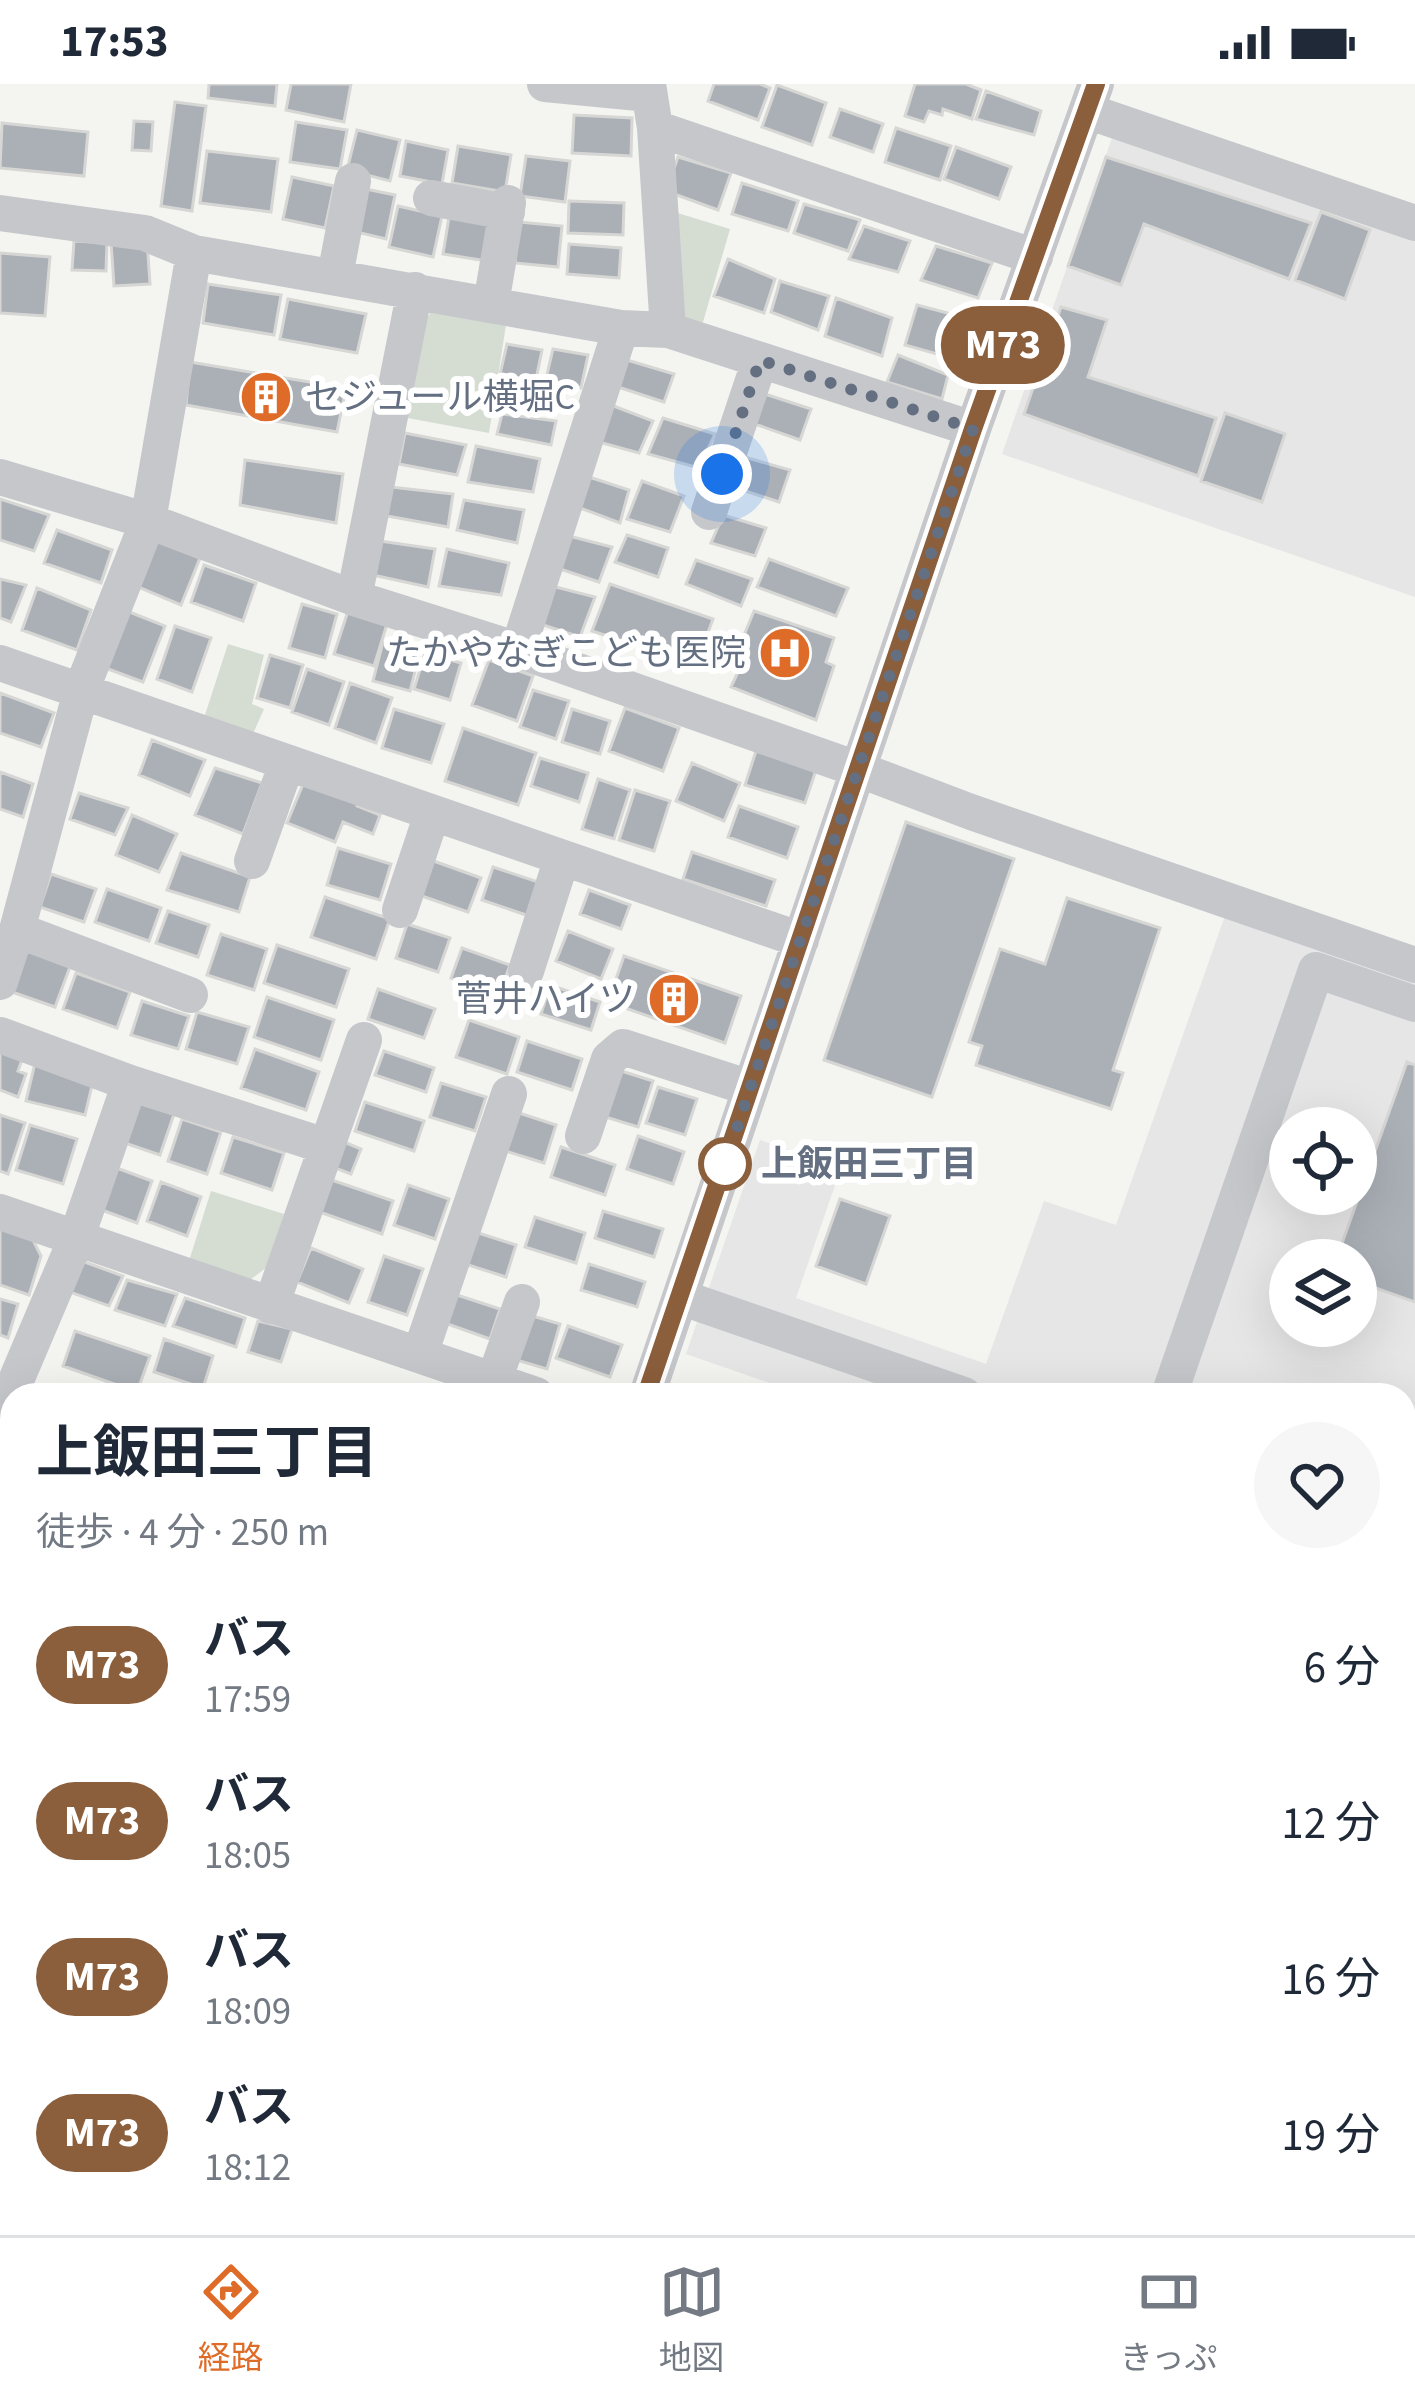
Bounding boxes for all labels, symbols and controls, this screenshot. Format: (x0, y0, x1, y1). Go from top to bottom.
text: 17:53 (60, 10, 169, 74)
line badge: M73 (934, 306, 1072, 384)
text: M73 (965, 315, 1041, 375)
building icon: セジュール横堀C (238, 369, 294, 425)
place label: セジュール横堀C (305, 372, 575, 423)
your location (692, 444, 752, 504)
hospital icon: たかやなぎこども医院 (757, 625, 813, 681)
place label: たかやなぎこども医院 (386, 628, 746, 679)
building icon: 菅井ハイツ (646, 971, 702, 1027)
place label: 菅井ハイツ (456, 974, 635, 1025)
map controls (1269, 1107, 1377, 1347)
button: locate (1269, 1107, 1377, 1215)
marker: 上飯田三丁目 (700, 1139, 750, 1189)
place label: 上飯田三丁目 (761, 1139, 977, 1190)
button: layers (1269, 1239, 1377, 1347)
text: 上飯田三丁目 (36, 1414, 378, 1495)
button: heart (1254, 1422, 1380, 1548)
text: 徒歩 · 4 分 · 250 m (36, 1505, 329, 1561)
text: バス (204, 1608, 294, 1672)
text: M73 (64, 1635, 140, 1695)
text: 6 分 (1304, 1636, 1380, 1700)
text: 17:59 (204, 1672, 291, 1728)
text: バス (204, 1764, 294, 1828)
text: M73 (64, 1791, 140, 1851)
text: 12 分 (1281, 1792, 1380, 1856)
text: 18:05 (204, 1828, 291, 1884)
text: バス (204, 1920, 294, 1984)
text: M73 (64, 1947, 140, 2007)
text: 16 分 (1281, 1948, 1380, 2012)
text: 18:09 (204, 1984, 291, 2040)
text: バス (204, 2076, 294, 2140)
text: M73 (64, 2103, 140, 2163)
text: 19 分 (1281, 2104, 1380, 2168)
text: 18:12 (204, 2140, 291, 2196)
tab: 経路 (198, 2259, 264, 2382)
tab: 地図 (659, 2259, 725, 2382)
tab: きっぷ (1120, 2259, 1217, 2382)

